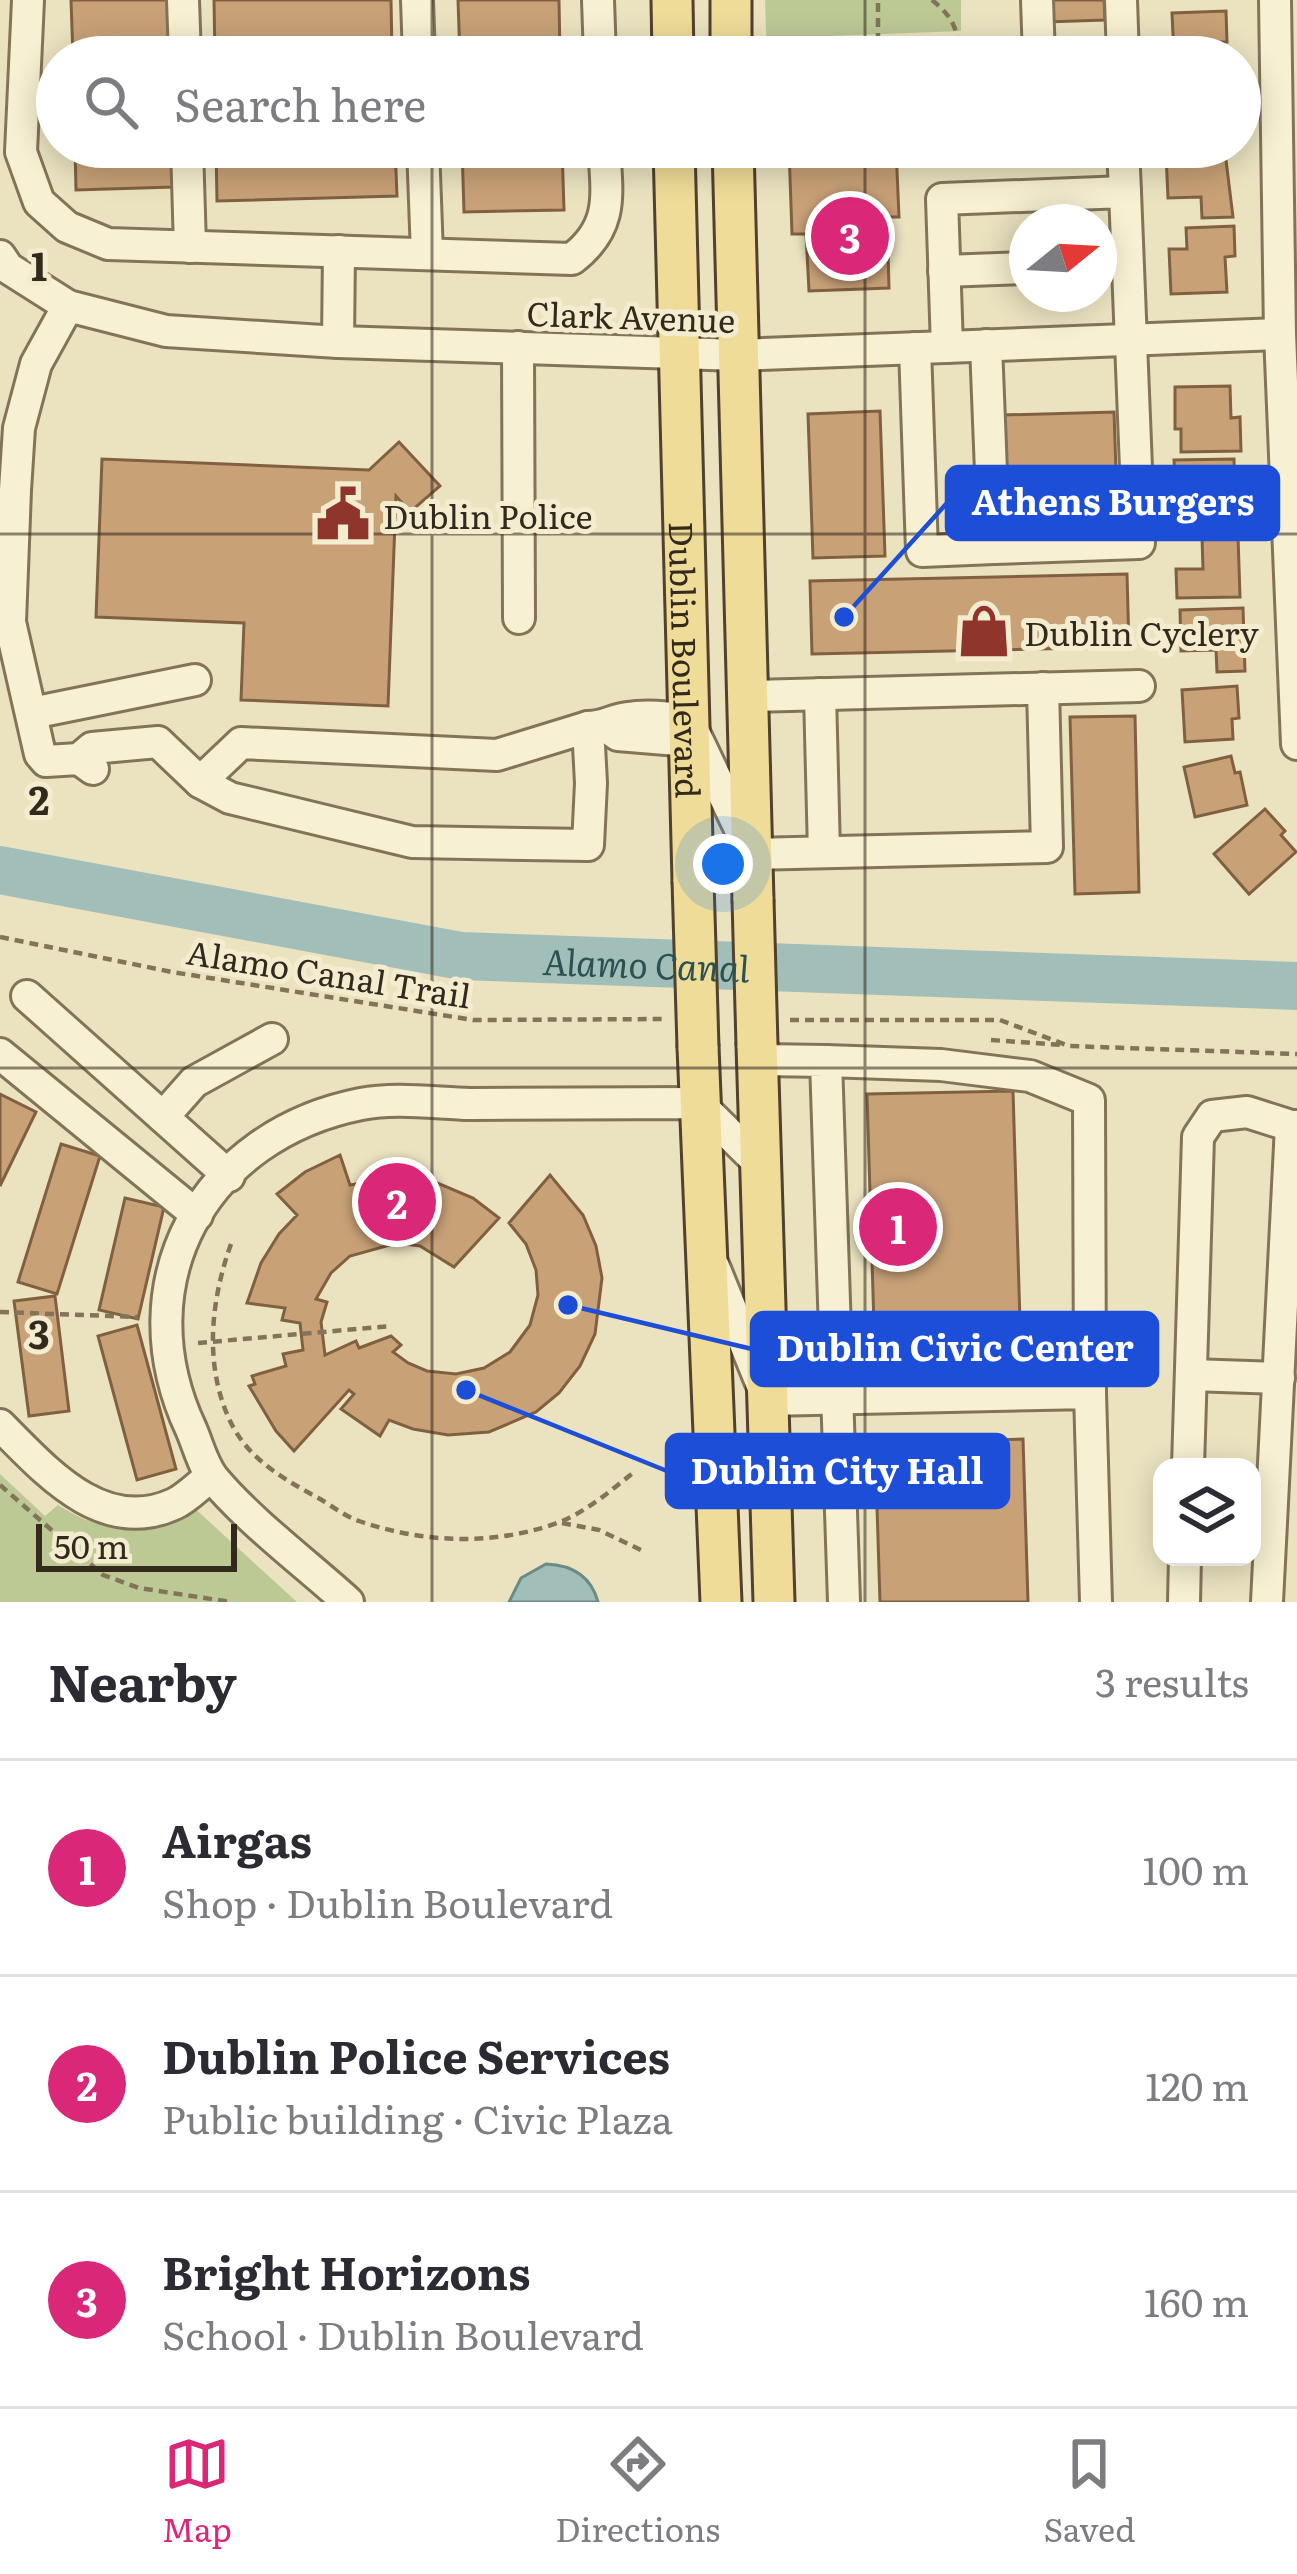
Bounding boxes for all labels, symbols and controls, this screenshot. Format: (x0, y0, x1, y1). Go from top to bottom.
search box (36, 36, 1261, 168)
icon: search (78, 69, 144, 135)
text: Search here (174, 69, 426, 136)
pin: 3 (811, 191, 889, 281)
north arrow (1009, 204, 1117, 312)
text: 1 (31, 235, 47, 293)
street label: Clark Avenue (526, 287, 736, 343)
callout: Athens Burgers (947, 467, 1278, 539)
text: Athens Burgers (971, 473, 1255, 526)
public building icon: Dublin Police (314, 485, 372, 543)
place label: Dublin Police (383, 490, 593, 539)
street label: Dublin Boulevard (659, 521, 715, 799)
shop icon: Dublin Cyclery (955, 602, 1013, 660)
place label: Dublin Cyclery (1024, 607, 1259, 656)
text: 2 (29, 769, 49, 827)
your location (693, 834, 753, 894)
street label: Alamo Canal Trail (183, 925, 475, 1019)
water label: Alamo Canal (542, 932, 751, 993)
pin: 2 (358, 1157, 436, 1247)
pin: 1 (859, 1182, 937, 1272)
text: 3 (28, 1303, 50, 1361)
callout: Dublin Civic Center (752, 1313, 1157, 1385)
text: Dublin Civic Center (776, 1319, 1134, 1372)
callout: Dublin City Hall (667, 1435, 1008, 1507)
text: Dublin City Hall (691, 1442, 983, 1495)
map controls (1153, 1458, 1261, 1566)
button: layers (1153, 1458, 1261, 1566)
scale bar (36, 1518, 237, 1571)
text: 50 m (54, 1520, 128, 1569)
text: Nearby (48, 1642, 237, 1718)
text: 3 results (1095, 1651, 1249, 1709)
text: Airgas (162, 1805, 312, 1872)
text: 1 (79, 1839, 95, 1897)
text: 100 m (1142, 1839, 1249, 1897)
text: Shop · Dublin Boulevard (162, 1872, 613, 1930)
text: Dublin Police Services (162, 2021, 670, 2088)
text: 2 (77, 2055, 97, 2113)
text: 120 m (1145, 2055, 1249, 2113)
text: Public building · Civic Plaza (162, 2088, 673, 2146)
text: Bright Horizons (162, 2237, 530, 2304)
text: 3 (76, 2271, 98, 2329)
text: 160 m (1144, 2271, 1249, 2329)
text: School · Dublin Boulevard (162, 2304, 644, 2362)
tab: Map (162, 2431, 232, 2552)
tab: Directions (555, 2431, 720, 2552)
tab: Saved (1043, 2431, 1135, 2552)

